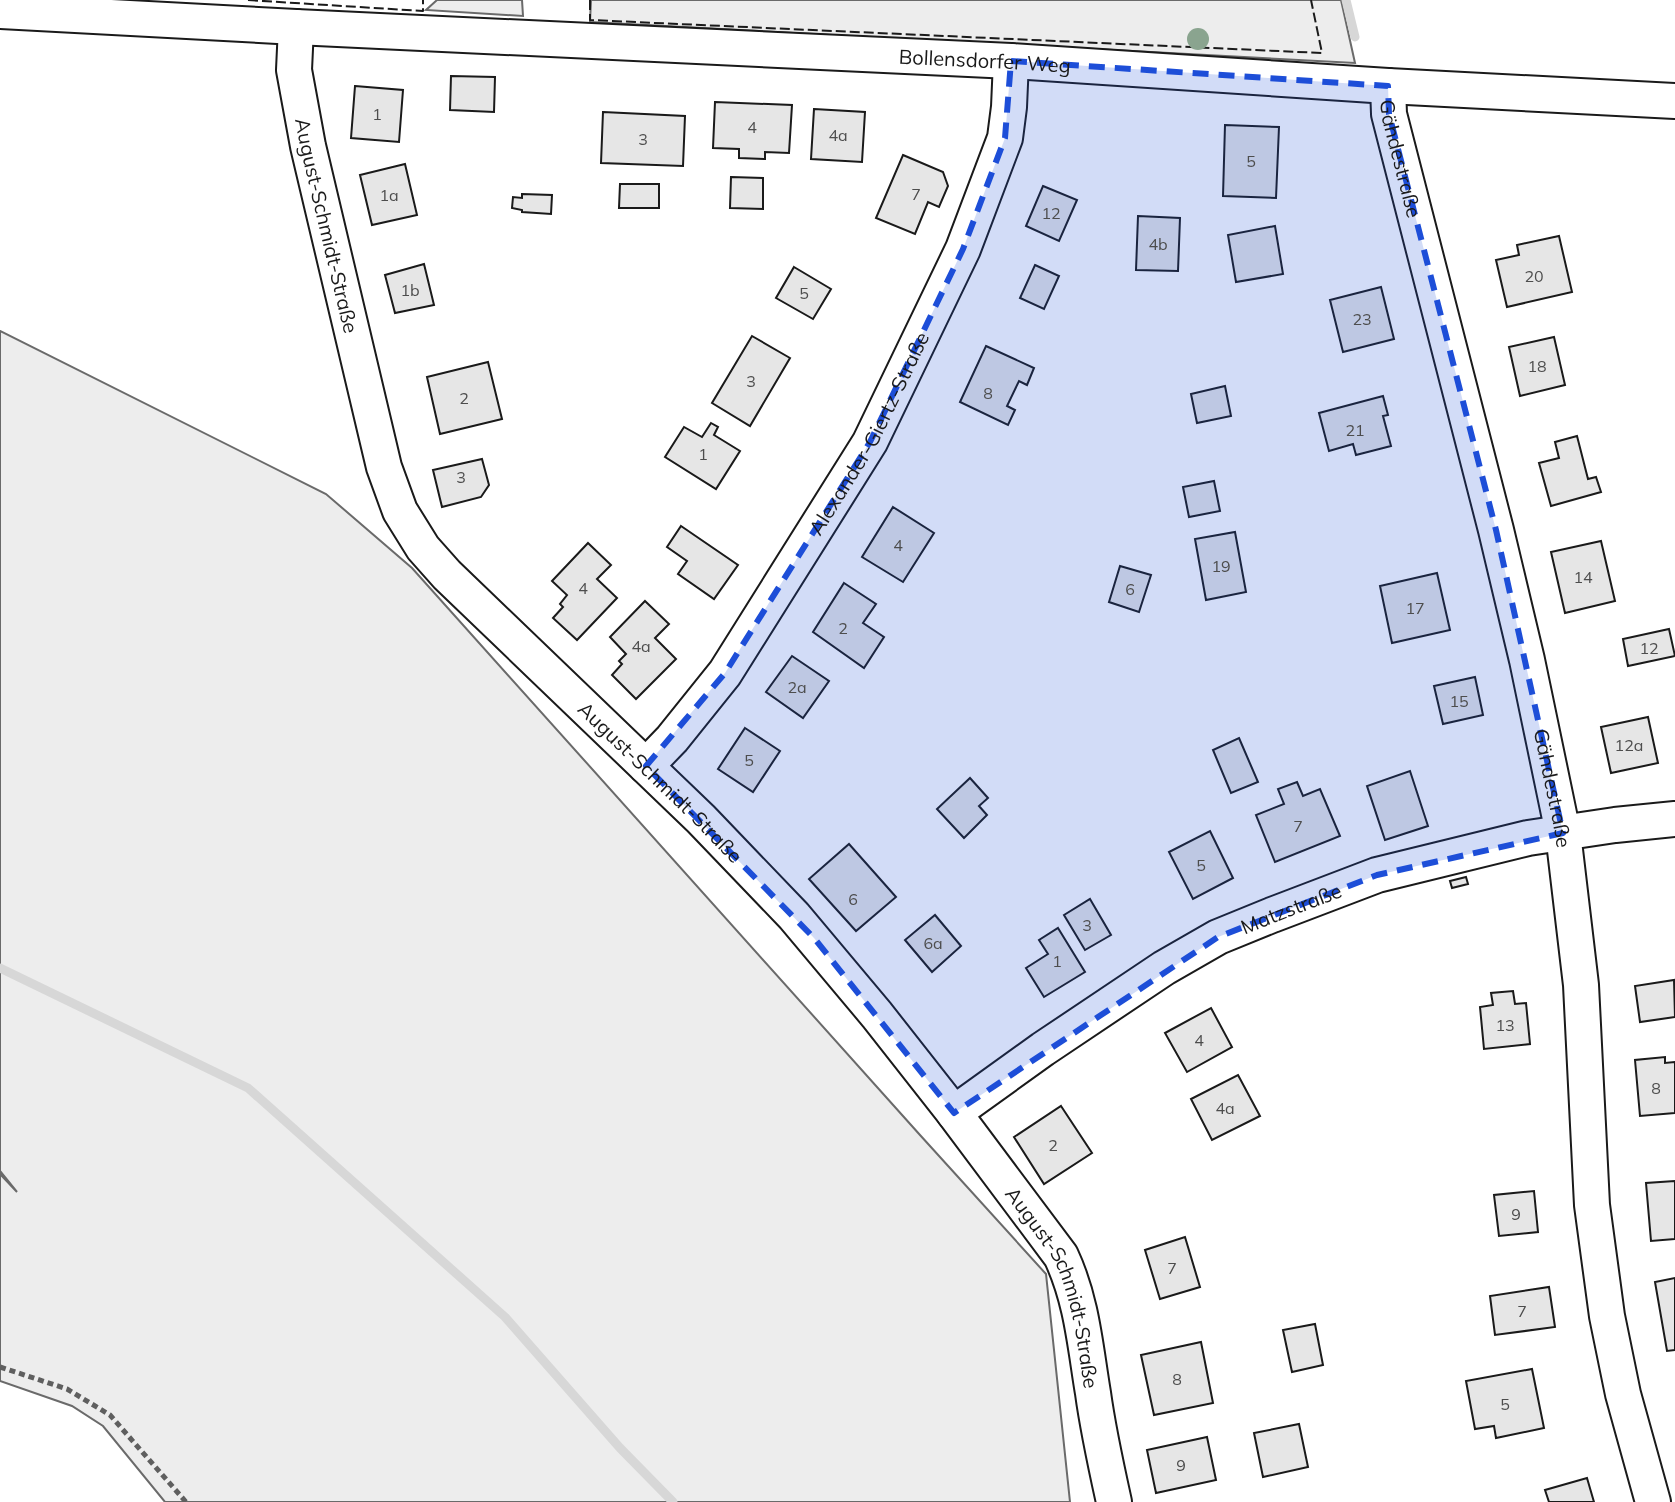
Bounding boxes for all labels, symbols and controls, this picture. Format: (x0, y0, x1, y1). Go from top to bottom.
street label: Bollensdorfer Weg (898, 43, 1072, 77)
street label: Gähdestraße (1376, 99, 1428, 220)
house number: 1 (372, 104, 382, 124)
street label: August-Schmidt-Straße (291, 116, 364, 336)
house number: 4 (747, 117, 757, 137)
house number: 4a (828, 125, 848, 145)
house number: 3 (638, 129, 648, 149)
house number: 5 (1246, 151, 1256, 171)
house number: 7 (911, 184, 921, 204)
house number: 1a (379, 185, 399, 205)
house number: 12 (1041, 203, 1061, 223)
house number: 4b (1148, 234, 1168, 254)
house number: 20 (1524, 266, 1544, 286)
house number: 1b (400, 280, 420, 300)
house number: 5 (799, 283, 809, 303)
house number: 23 (1352, 309, 1372, 329)
street label: Alexander-Giertz-Straße (803, 327, 934, 539)
house number: 18 (1527, 356, 1547, 376)
house number: 3 (746, 371, 756, 391)
house number: 8 (983, 383, 993, 403)
house number: 2 (459, 388, 469, 408)
house number: 21 (1345, 420, 1365, 440)
house number: 1 (698, 444, 708, 464)
house number: 3 (456, 467, 466, 487)
house number: 4 (893, 535, 903, 555)
house number: 19 (1211, 556, 1231, 576)
house number: 14 (1573, 567, 1593, 587)
house number: 4 (578, 578, 588, 598)
house number: 6 (1125, 579, 1135, 599)
house number: 17 (1405, 598, 1425, 618)
house number: 2 (838, 618, 848, 638)
house number: 4a (631, 636, 651, 656)
house number: 12 (1639, 638, 1659, 658)
house number: 2a (787, 677, 807, 697)
house number: 15 (1449, 691, 1469, 711)
street label: August-Schmidt-Straße (573, 696, 748, 868)
street label: Gähdestraße (1529, 726, 1577, 849)
house number: 12a (1615, 735, 1643, 755)
house number: 5 (744, 750, 754, 770)
house number: 7 (1293, 816, 1303, 836)
house number: 5 (1196, 855, 1206, 875)
street label: Matzstraße (1237, 877, 1345, 939)
house number: 6 (848, 889, 858, 909)
house number: 3 (1082, 915, 1092, 935)
house number: 6a (923, 933, 943, 953)
house number: 1 (1052, 951, 1062, 971)
house number: 13 (1495, 1015, 1515, 1035)
house number: 4 (1194, 1030, 1204, 1050)
house number: 8 (1651, 1078, 1661, 1098)
house number: 4a (1215, 1098, 1235, 1118)
house number: 2 (1048, 1135, 1058, 1155)
street label: August-Schmidt-Straße (1001, 1181, 1105, 1390)
house number: 9 (1511, 1204, 1521, 1224)
house number: 7 (1167, 1258, 1177, 1278)
house number: 7 (1517, 1301, 1527, 1321)
house number: 8 (1172, 1369, 1182, 1389)
house number: 5 (1500, 1394, 1510, 1414)
house number: 9 (1176, 1455, 1186, 1475)

